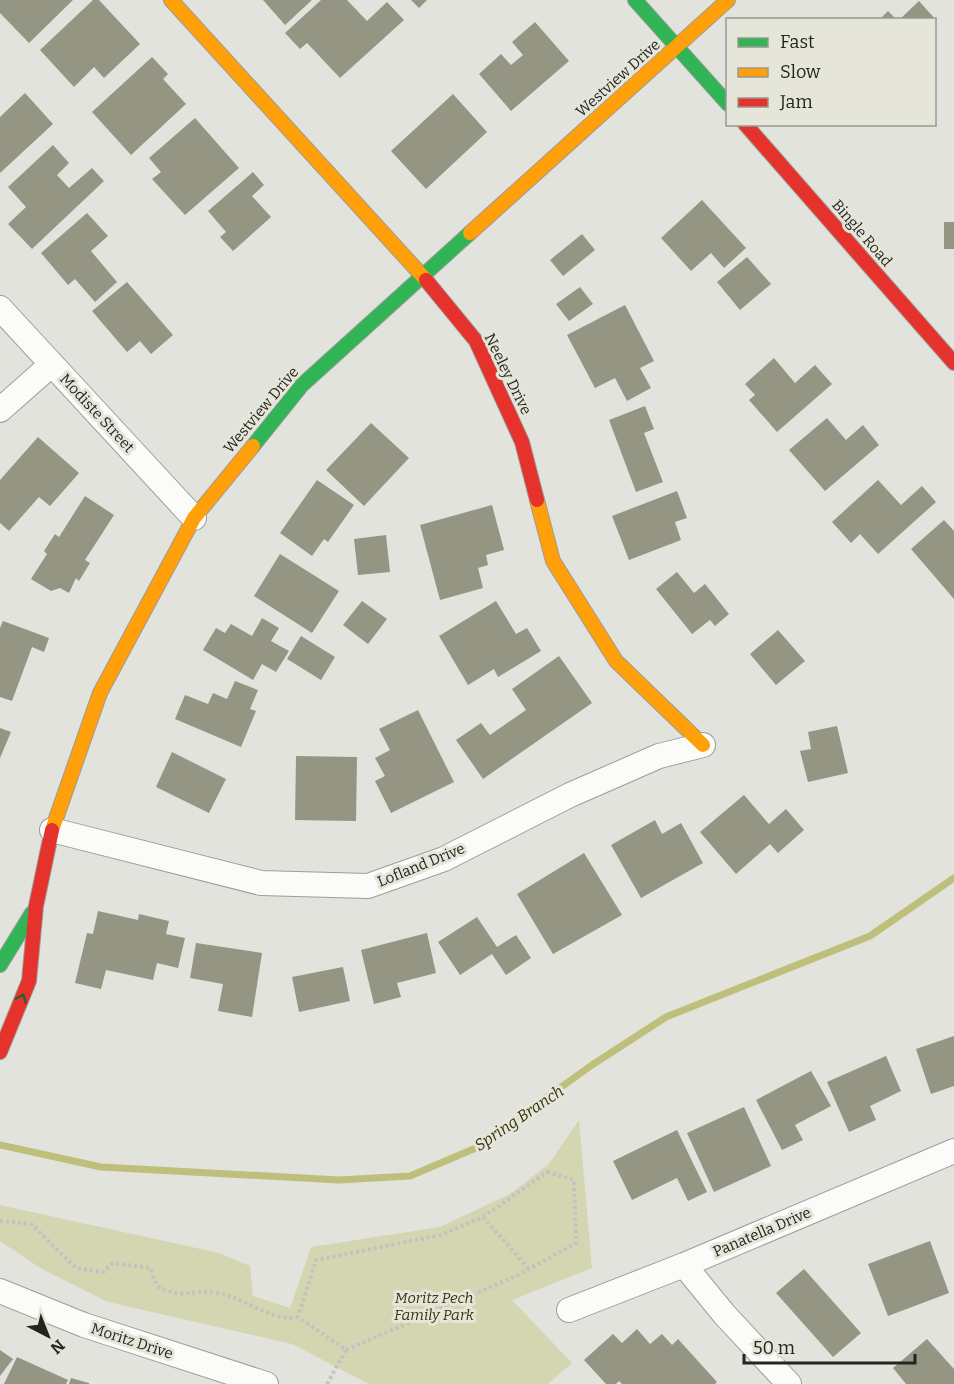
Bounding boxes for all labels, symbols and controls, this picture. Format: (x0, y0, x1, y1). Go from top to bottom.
legend (726, 18, 936, 126)
text: Fast (780, 31, 815, 53)
street label: Westview Drive (572, 35, 664, 121)
text: Slow (780, 61, 821, 83)
text: Jam (779, 91, 813, 113)
street label: Bingle Road (828, 196, 896, 270)
street label: Neeley Drive (481, 330, 535, 418)
street label: Westview Drive (220, 363, 302, 457)
street label: Modiste Street (56, 370, 138, 457)
street label: Lofland Drive (375, 839, 467, 891)
one-way arrow (15, 993, 27, 1004)
water label: Spring Branch (471, 1081, 567, 1155)
street label: Panatella Drive (710, 1203, 814, 1261)
park label: Moritz Pech Family Park (394, 1289, 475, 1324)
north arrow (18, 1306, 78, 1366)
street label: Moritz Drive (89, 1319, 175, 1363)
scale bar (744, 1327, 915, 1365)
text: N (47, 1336, 69, 1358)
text: 50 m (753, 1337, 795, 1359)

